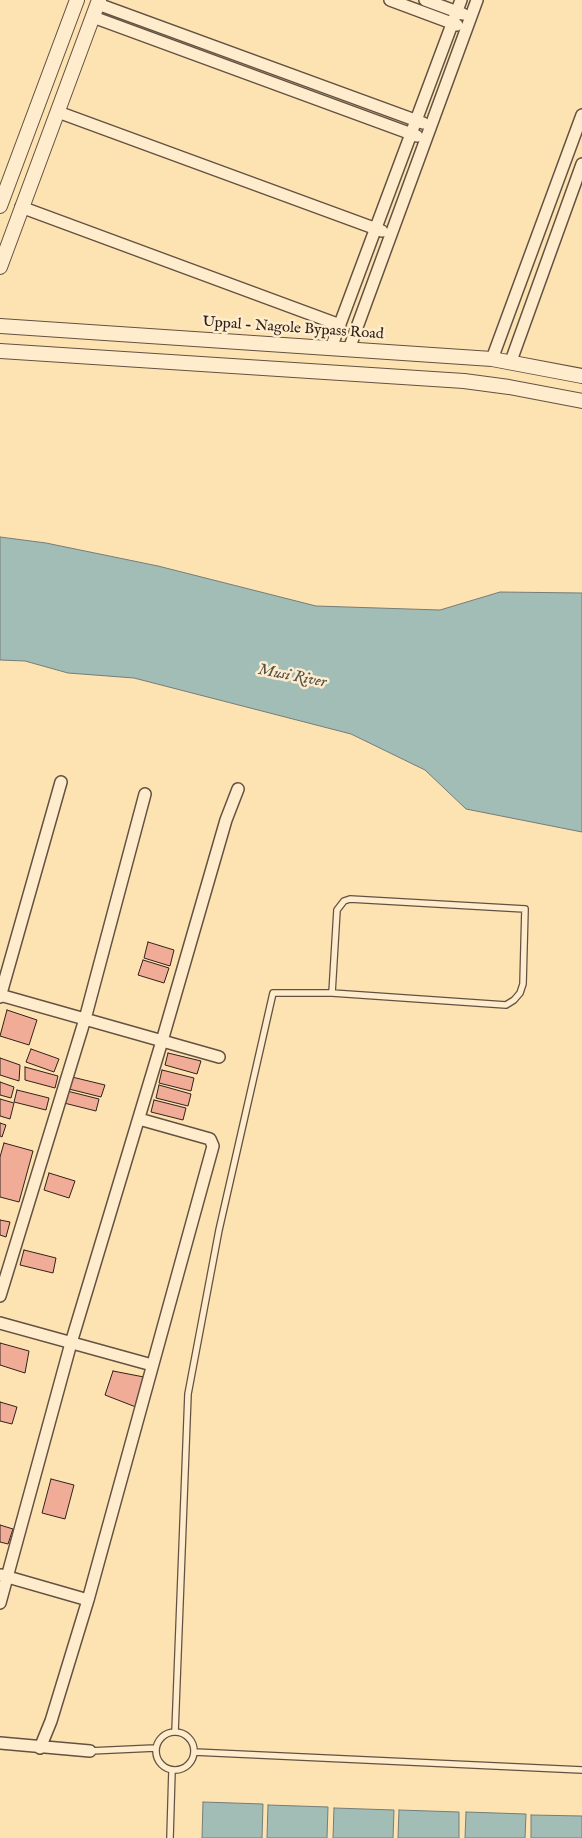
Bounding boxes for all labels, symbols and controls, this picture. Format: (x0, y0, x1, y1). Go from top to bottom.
street label: Uppal - Nagole Bypass Road (202, 314, 384, 344)
water label: Musi River (256, 661, 328, 693)

